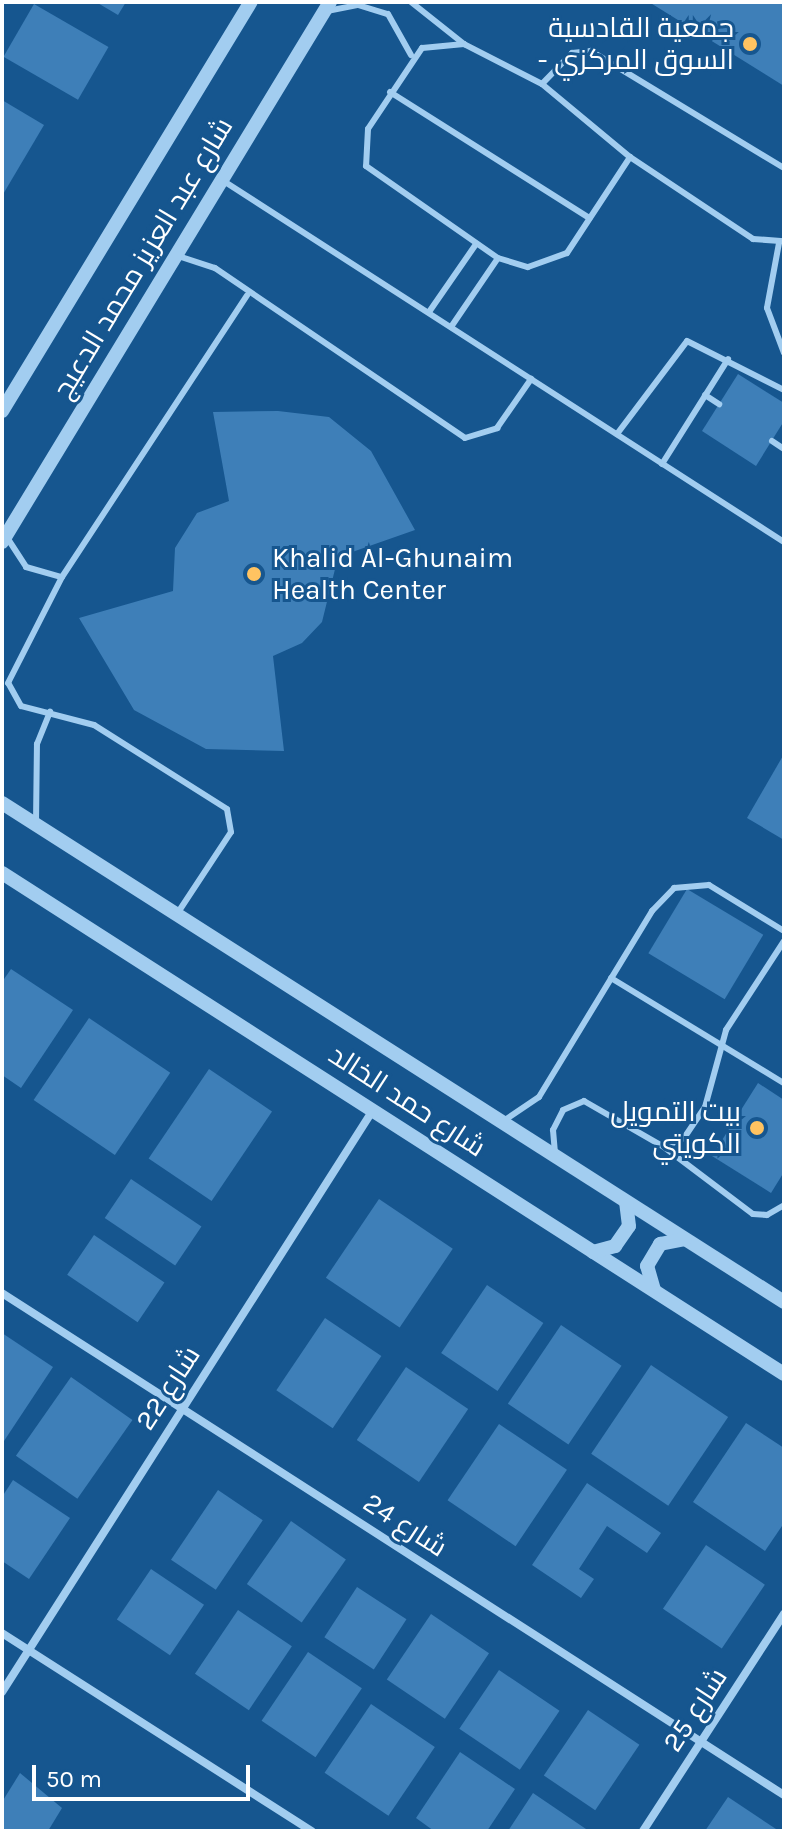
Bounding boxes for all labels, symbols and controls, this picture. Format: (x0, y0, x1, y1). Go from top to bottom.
place label: جمعية القادسية - السوق المركزي (538, 11, 734, 77)
marker: جمعية القادسية - السوق المركزي (741, 35, 759, 53)
street label: شارع عبد العزيز محمد الدعيج (46, 112, 240, 404)
place label: Khalid Al-Ghunaim Health Center (272, 541, 513, 607)
marker: Khalid Al-Ghunaim Health Center (243, 563, 265, 585)
street label: شارع حمد الخالد (322, 1038, 492, 1164)
place label: بيت التمويل الكويتي (610, 1095, 741, 1161)
marker: بيت التمويل الكويتي (748, 1119, 766, 1137)
street label: شارع 22 (128, 1340, 208, 1436)
street label: شارع 24 (357, 1486, 453, 1564)
street label: شارع 25 (656, 1662, 734, 1758)
scale bar (36, 1749, 254, 1799)
text: 50 m (46, 1765, 102, 1793)

